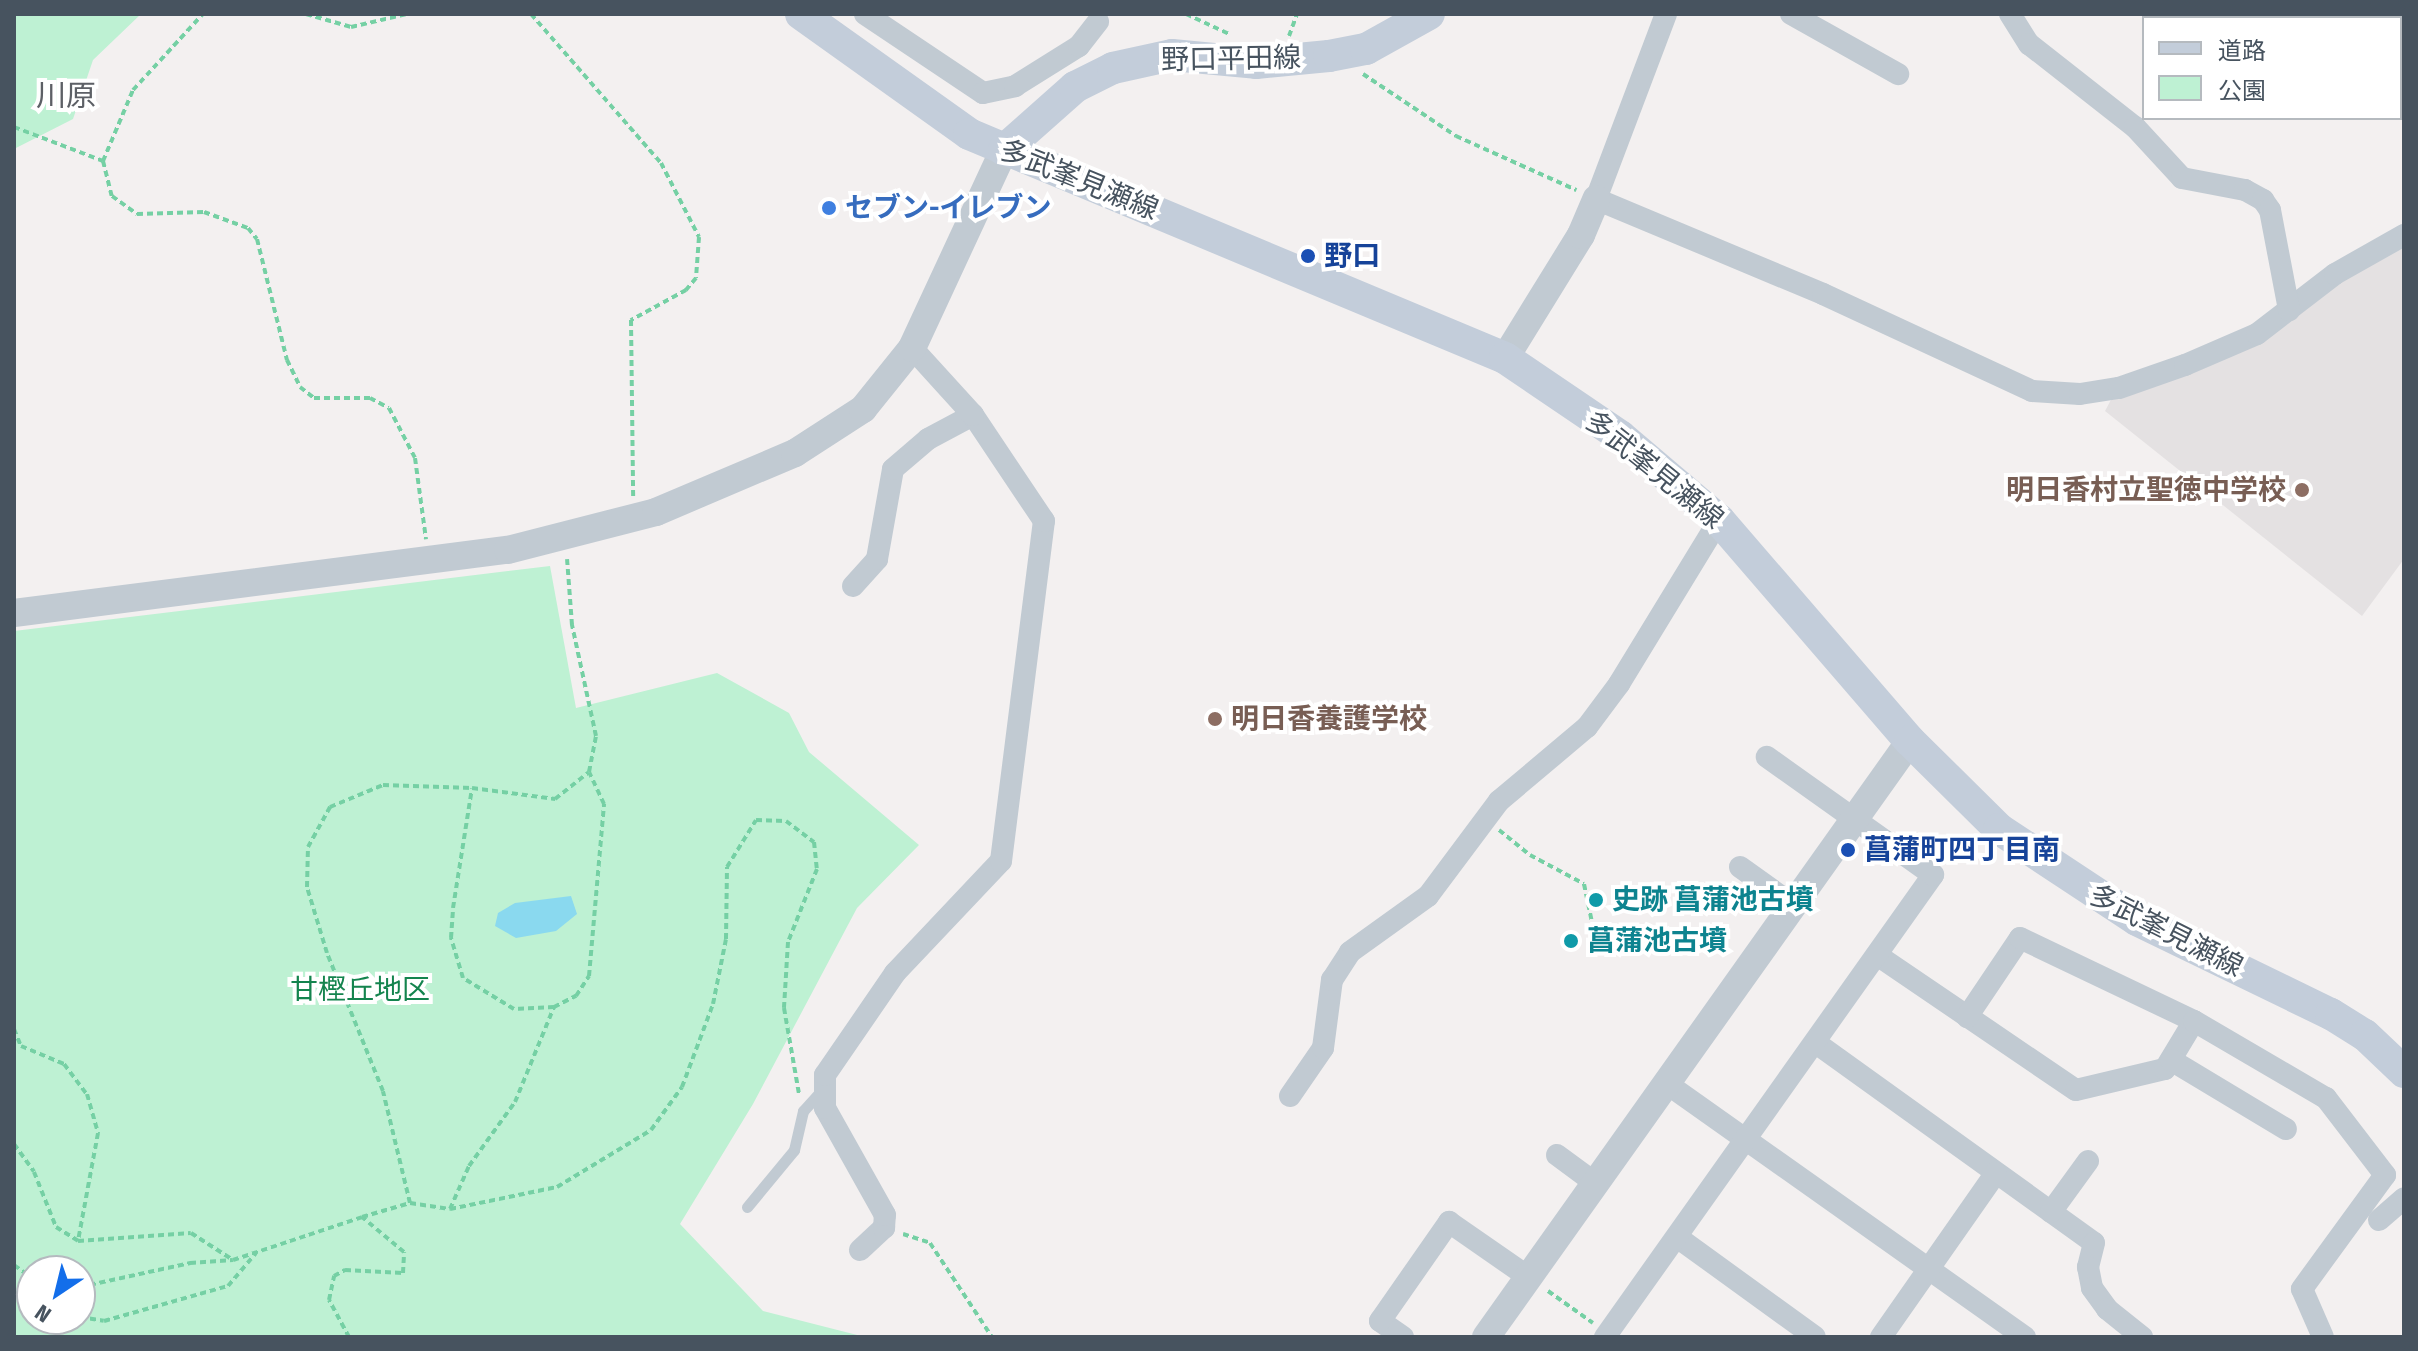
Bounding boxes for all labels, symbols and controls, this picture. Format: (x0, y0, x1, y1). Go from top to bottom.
legend (2142, 16, 2402, 120)
text: 道路 (2218, 37, 2266, 65)
street label: 野口平田線 (1161, 41, 1301, 77)
text: 公園 (2218, 77, 2266, 105)
district label: 川原 (36, 78, 96, 114)
street label: 多武峯見瀬線 (995, 133, 1163, 227)
place label: セブン-イレブン (845, 191, 1051, 225)
marker: セブン-イレブン (820, 199, 838, 217)
place label: 野口 (1324, 239, 1380, 273)
marker: 野口 (1299, 247, 1317, 265)
street label: 多武峯見瀬線 (1578, 404, 1730, 536)
place label: 明日香村立聖徳中学校 (2006, 473, 2286, 507)
marker: 明日香村立聖徳中学校 (2293, 481, 2311, 499)
place label: 明日香養護学校 (1231, 702, 1427, 736)
marker: 明日香養護学校 (1206, 710, 1224, 728)
place label: 菖蒲町四丁目南 (1864, 833, 2060, 867)
marker: 菖蒲町四丁目南 (1839, 841, 1857, 859)
street label: 多武峯見瀬線 (2084, 878, 2248, 984)
place label: 史跡 菖蒲池古墳 (1612, 883, 1814, 917)
marker: 史跡 菖蒲池古墳 (1587, 891, 1605, 909)
place label: 菖蒲池古墳 (1587, 924, 1727, 958)
marker: 菖蒲池古墳 (1562, 932, 1580, 950)
park label: 甘樫丘地区 (290, 973, 430, 1007)
north arrow (16, 1255, 96, 1335)
text: N (30, 1299, 56, 1328)

